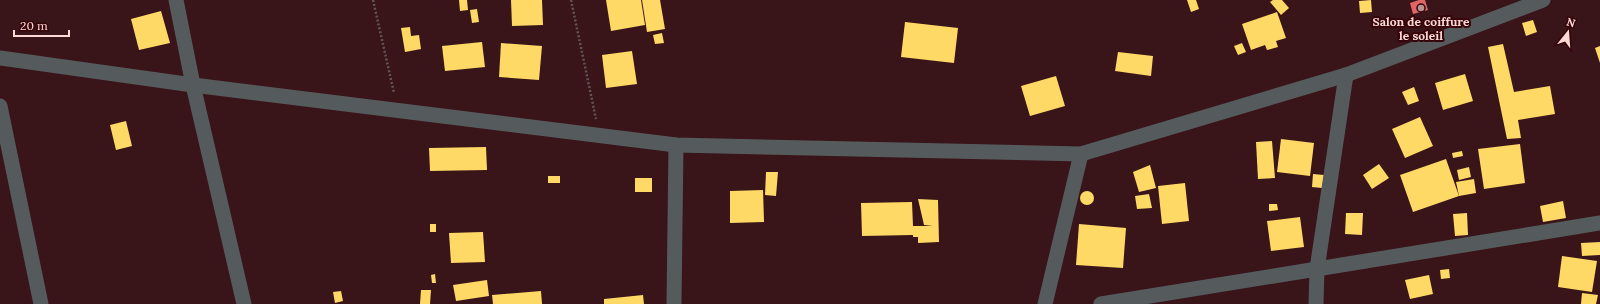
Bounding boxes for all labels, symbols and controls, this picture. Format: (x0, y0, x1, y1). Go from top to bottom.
marker: Salon de coiffure le soleil (1416, 3, 1426, 13)
scale bar (14, 12, 69, 38)
north arrow (1548, 12, 1588, 52)
place label: Salon de coiffure le soleil (1373, 14, 1470, 43)
text: N (1565, 14, 1578, 31)
text: 20 m (20, 18, 48, 33)

